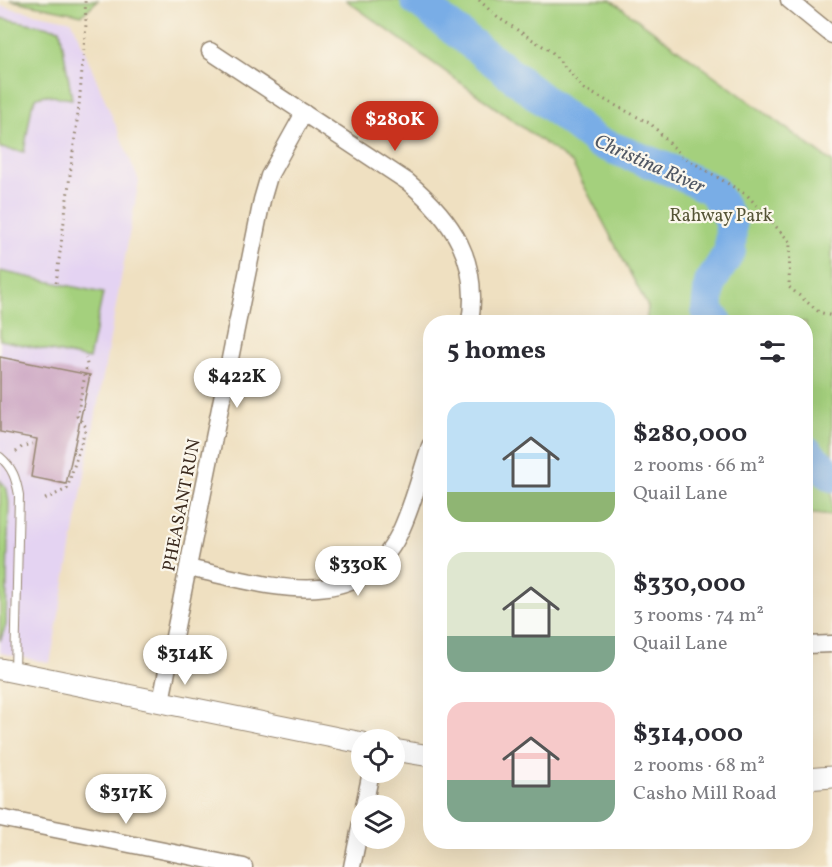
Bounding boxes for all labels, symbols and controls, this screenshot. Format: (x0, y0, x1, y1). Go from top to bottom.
pin: $280K (353, 101, 437, 152)
text: $280K (365, 106, 425, 134)
water label: Christina River (589, 128, 710, 202)
park label: Rahway Park (669, 204, 773, 229)
text: 5 homes (447, 333, 546, 369)
icon: filters (756, 335, 789, 368)
pin: $422K (195, 358, 279, 409)
text: $422K (208, 363, 266, 391)
text: $280,000 (633, 416, 747, 452)
icon: home (495, 426, 567, 498)
street label: PHEASANT RUN (157, 437, 208, 574)
text: 2 rooms · 66 m² (633, 452, 765, 480)
text: Quail Lane (633, 480, 727, 508)
pin: $330K (316, 546, 400, 597)
text: $330K (329, 551, 387, 579)
text: $330,000 (633, 566, 746, 602)
icon: home (495, 576, 567, 648)
text: 3 rooms · 74 m² (633, 602, 764, 630)
text: Quail Lane (633, 630, 727, 658)
pin: $314K (143, 635, 227, 686)
text: $314K (157, 640, 213, 668)
text: $314,000 (633, 716, 743, 752)
icon: home (495, 726, 567, 798)
map controls (351, 729, 405, 849)
button: locate (351, 729, 405, 783)
text: 2 rooms · 68 m² (633, 752, 765, 780)
pin: $317K (84, 774, 168, 825)
text: $317K (99, 779, 153, 807)
text: Casho Mill Road (633, 780, 777, 808)
button: layers (351, 795, 405, 849)

